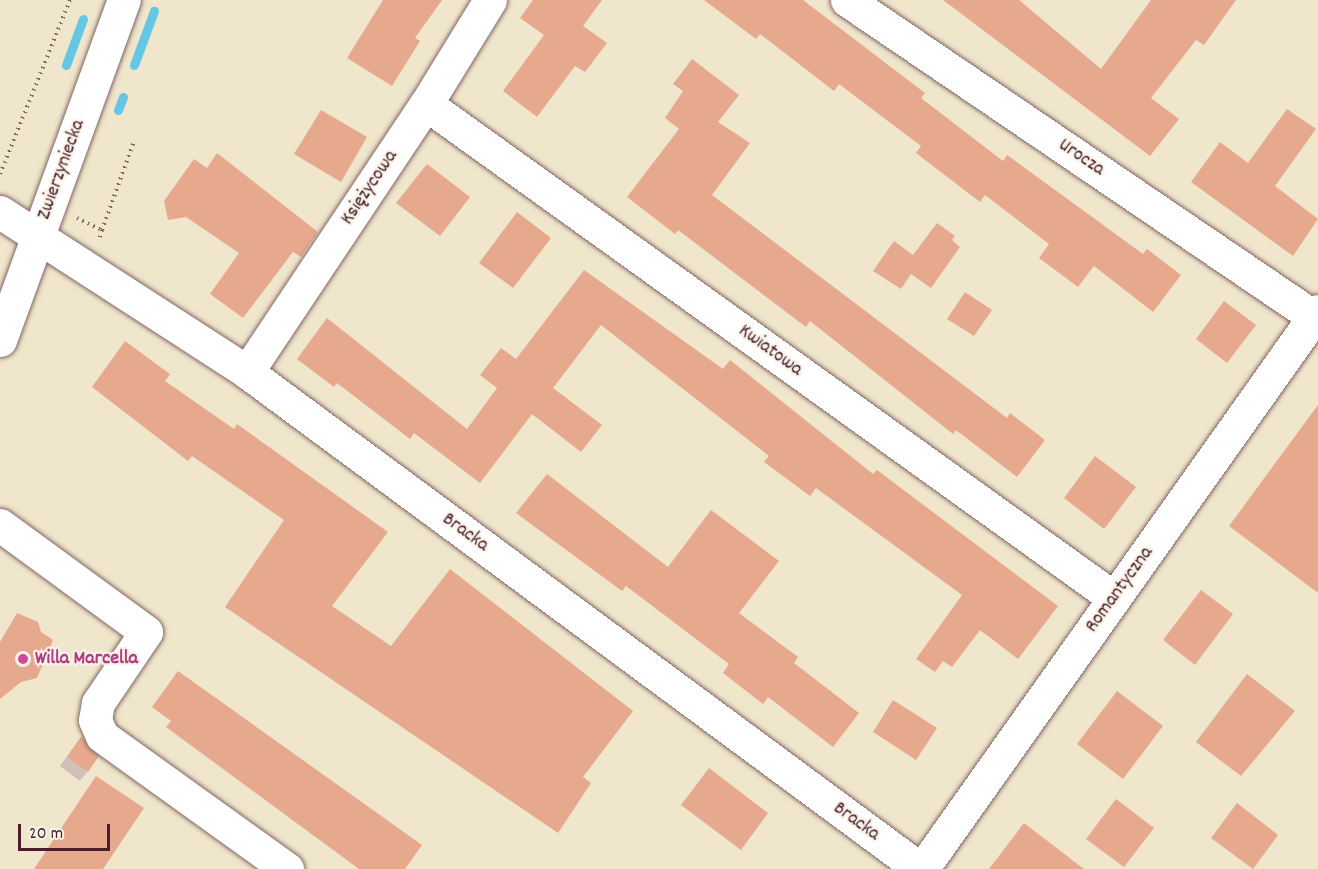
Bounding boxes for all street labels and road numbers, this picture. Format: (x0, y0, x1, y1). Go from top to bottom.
street label: Zwierzyniecka (33, 117, 91, 223)
street label: Urocza (1053, 134, 1109, 182)
street label: Księżycowa (336, 146, 404, 230)
street label: Kwiatowa (733, 320, 807, 382)
street label: Bracka (437, 508, 493, 558)
street label: Romantyczna (1081, 542, 1159, 638)
street label: Bracka (828, 797, 884, 847)

